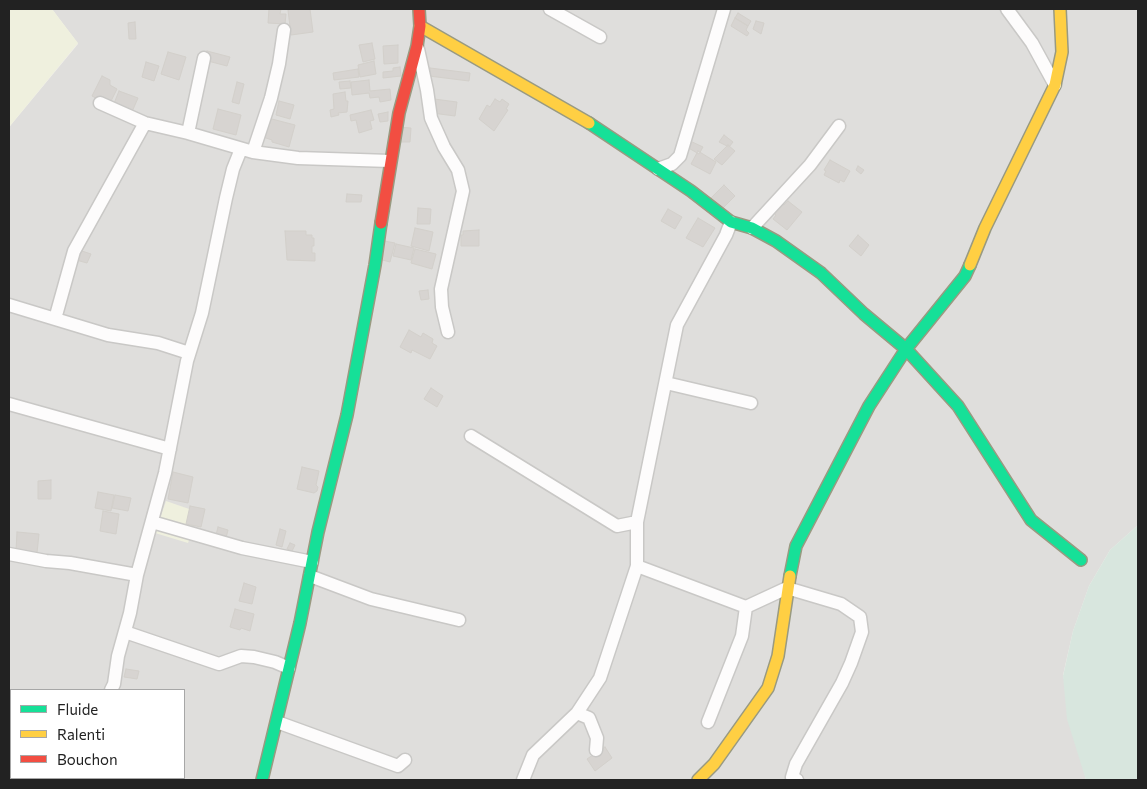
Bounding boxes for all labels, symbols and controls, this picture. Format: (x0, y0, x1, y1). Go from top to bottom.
legend (10, 689, 185, 779)
text: Fluide (57, 700, 98, 718)
text: Ralenti (57, 725, 105, 743)
text: Bouchon (57, 750, 118, 768)

